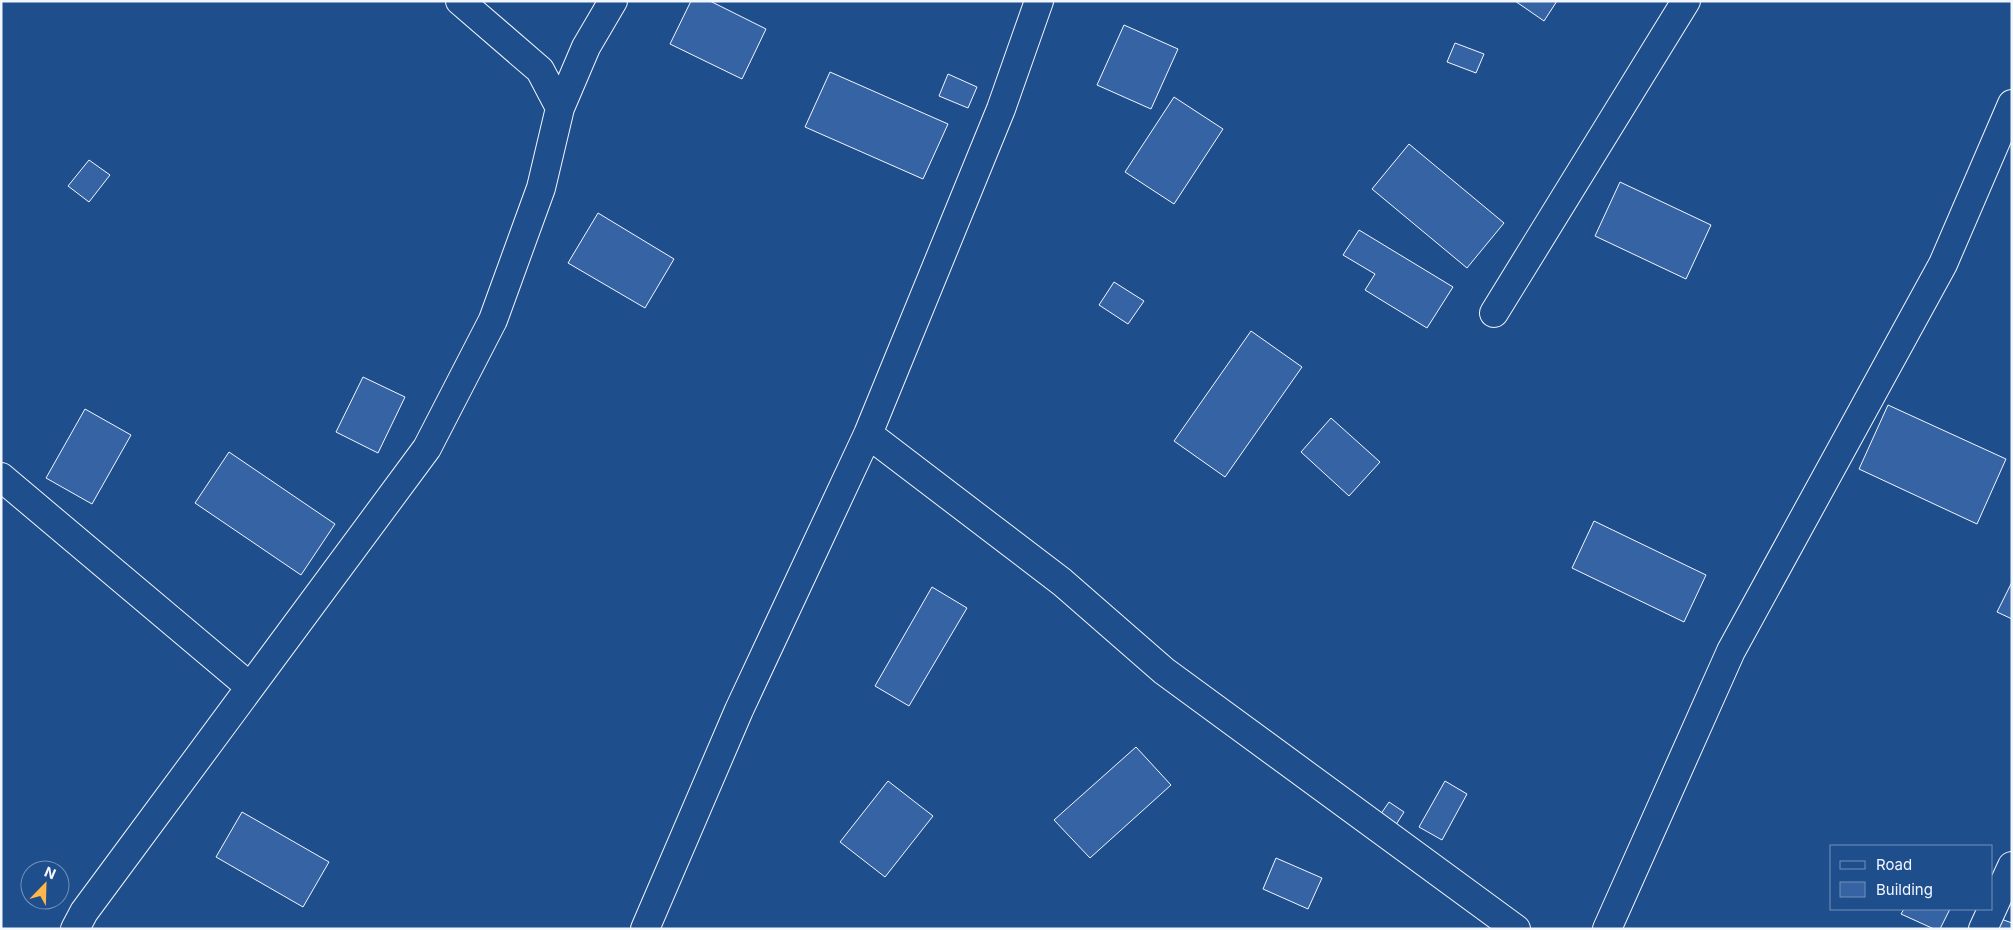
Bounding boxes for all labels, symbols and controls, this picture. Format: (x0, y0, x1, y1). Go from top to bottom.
legend (1830, 845, 1993, 910)
text: Road (1876, 855, 1912, 874)
north arrow (20, 860, 70, 910)
text: N (42, 863, 59, 882)
text: Building (1876, 880, 1933, 899)

